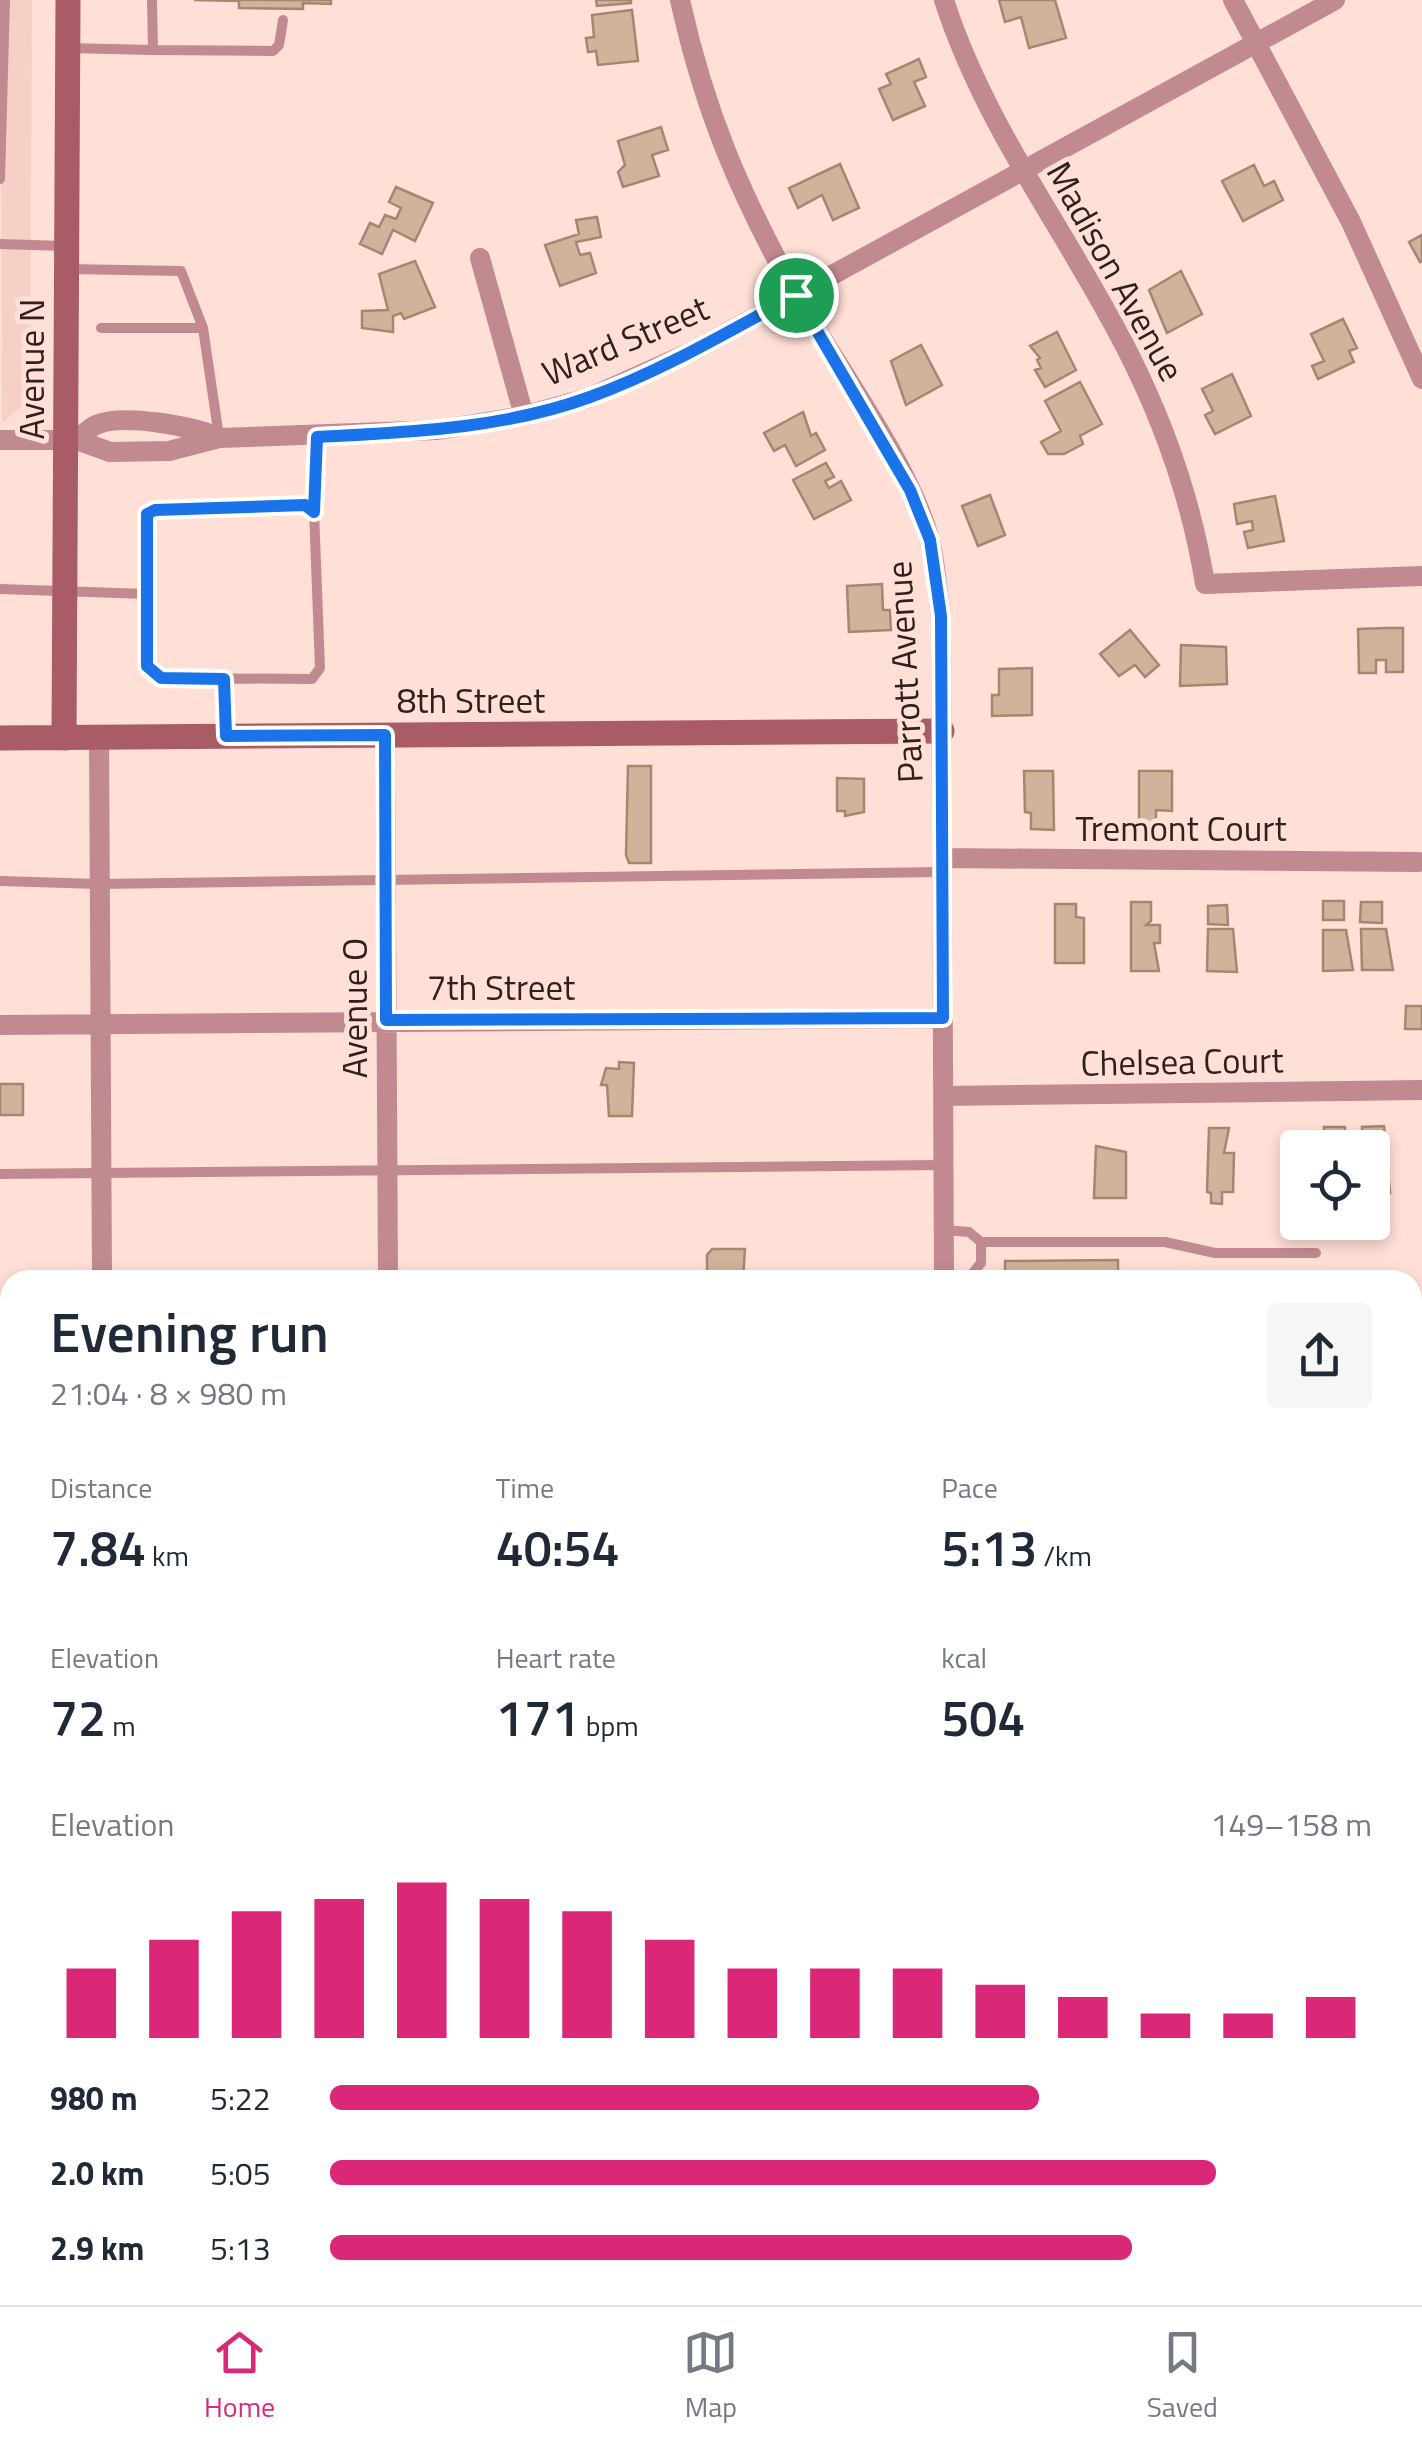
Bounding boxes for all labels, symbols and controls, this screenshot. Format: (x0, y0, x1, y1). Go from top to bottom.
street label: Madison Avenue (1033, 151, 1199, 391)
pin (754, 253, 839, 338)
icon: arrive (769, 268, 824, 323)
street label: Ward Street (533, 281, 717, 399)
street label: Avenue N (4, 299, 58, 439)
street label: Parrott Avenue (871, 560, 937, 784)
street label: 8th Street (397, 673, 545, 727)
street label: Tremont Court (1075, 801, 1287, 855)
street label: Avenue O (327, 938, 381, 1078)
street label: 7th Street (427, 960, 575, 1014)
street label: Chelsea Court (1080, 1032, 1284, 1090)
map controls (1280, 1130, 1390, 1240)
button: locate (1280, 1130, 1390, 1240)
text: Evening run (50, 1290, 329, 1373)
button: share (1267, 1303, 1372, 1408)
text: 21:04 · 8 × 980 m (50, 1369, 287, 1417)
text: Distance (50, 1466, 152, 1509)
text: Time (496, 1466, 554, 1509)
text: Pace (941, 1466, 998, 1509)
text: 7.84 (50, 1509, 146, 1585)
text: 40:54 (496, 1509, 620, 1585)
text: 5:13 (941, 1509, 1037, 1585)
text: km (146, 1534, 189, 1577)
text: /km (1037, 1534, 1092, 1577)
text: Elevation (50, 1636, 159, 1679)
text: Heart rate (496, 1636, 616, 1679)
text: kcal (941, 1636, 987, 1679)
text: 72 (50, 1679, 106, 1755)
text: 171 (496, 1679, 580, 1755)
text: 504 (941, 1679, 1025, 1755)
text: m (106, 1704, 136, 1747)
text: bpm (580, 1704, 639, 1747)
text: Elevation (50, 1800, 174, 1848)
text: 149–158 m (1210, 1800, 1372, 1848)
text: 980 m (50, 2074, 138, 2122)
text: 5:22 (210, 2074, 271, 2122)
text: 2.0 km (50, 2149, 144, 2197)
text: 5:05 (210, 2149, 271, 2197)
text: 2.9 km (50, 2224, 144, 2272)
text: 5:13 (210, 2224, 271, 2272)
tab: Home (204, 2325, 275, 2428)
tab: Map (683, 2325, 738, 2428)
tab: Saved (1147, 2325, 1218, 2428)

